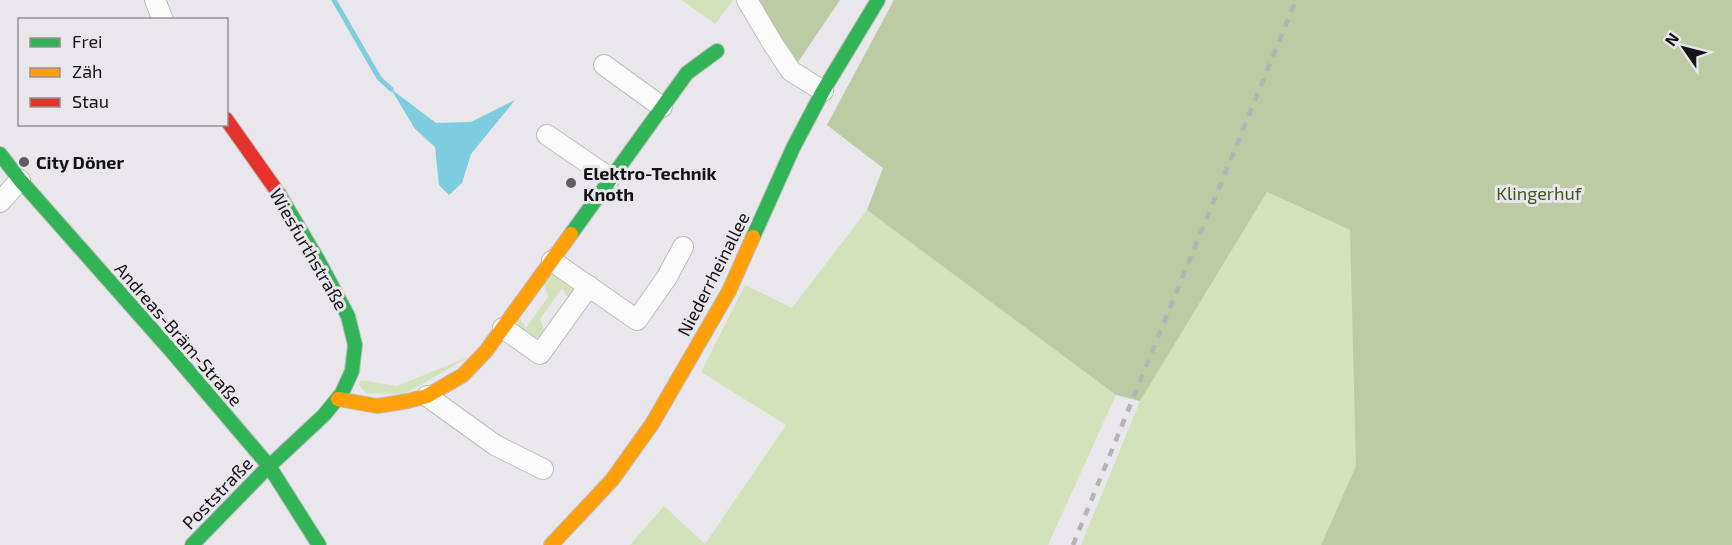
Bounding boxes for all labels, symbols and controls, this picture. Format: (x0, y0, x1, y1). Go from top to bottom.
legend (18, 18, 228, 126)
north arrow (1654, 18, 1714, 78)
text: N (1660, 29, 1682, 49)
text: Frei (72, 30, 103, 52)
text: Zäh (72, 60, 103, 82)
text: Stau (72, 90, 109, 112)
place label: City Döner (36, 151, 124, 173)
marker: City Döner (17, 155, 31, 169)
place label: Elektro-Technik Knoth (583, 162, 717, 205)
marker: Elektro-Technik Knoth (564, 176, 578, 190)
park label: Klingerhuf (1496, 182, 1583, 204)
street label: Wiesfurthstraße (265, 184, 353, 314)
street label: Niederrheinallee (672, 208, 754, 340)
street label: Andreas-Bräm-Straße (111, 258, 247, 410)
street label: Poststraße (177, 452, 257, 534)

